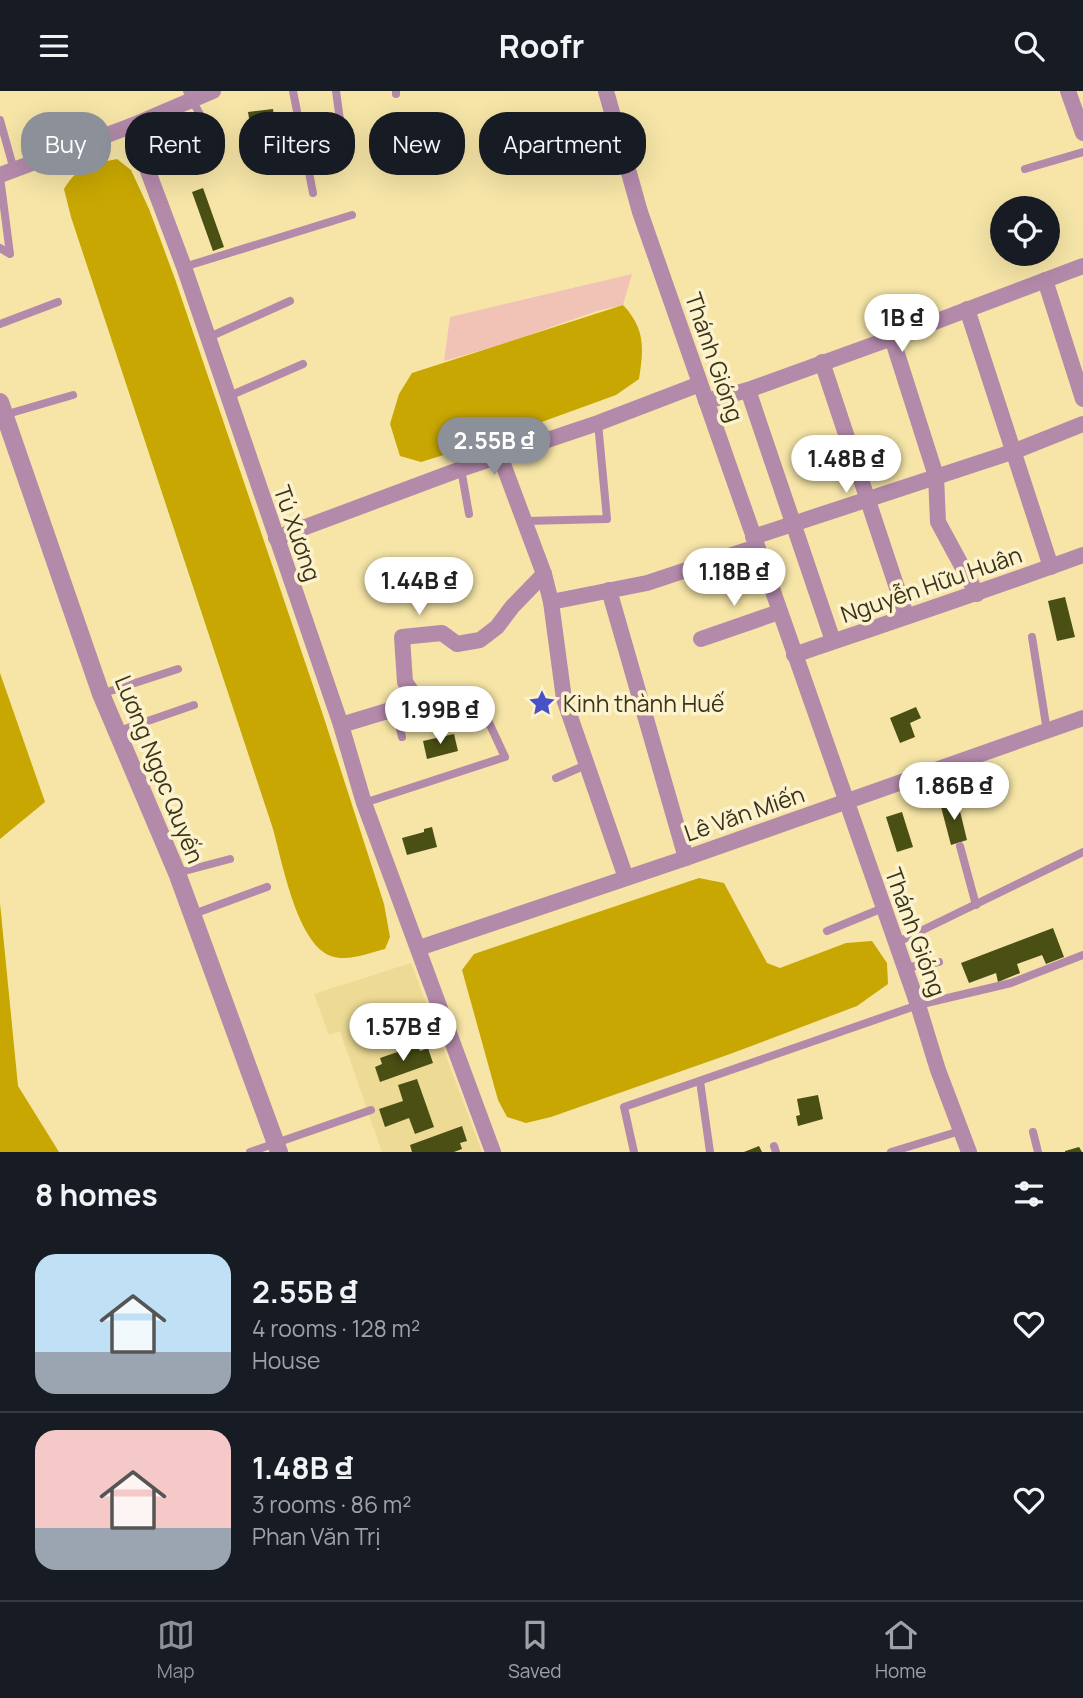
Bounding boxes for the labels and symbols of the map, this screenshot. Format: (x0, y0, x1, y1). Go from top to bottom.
street label: Thánh Gióng (678, 288, 752, 426)
pin: 1B ₫ (861, 295, 943, 354)
pin: 2.55B ₫ (429, 417, 559, 477)
pin: 1.48B ₫ (781, 435, 911, 495)
street label: Tú Xương (267, 481, 329, 585)
street label: Nguyễn Hữu Huân (836, 538, 1026, 630)
pin: 1.18B ₫ (669, 549, 799, 608)
pin: 1.44B ₫ (354, 557, 484, 617)
street label: Lương Ngọc Quyến (108, 670, 212, 868)
pin: 1.99B ₫ (375, 687, 505, 746)
place label: Kinh thành Huế (563, 687, 724, 719)
place icon: Kinh thành Huế (527, 688, 557, 718)
pin: 1.86B ₫ (889, 763, 1019, 822)
street label: Lê Văn Miến (680, 778, 808, 848)
street label: Thánh Gióng (878, 863, 954, 1001)
pin: 1.57B ₫ (338, 1003, 468, 1063)

